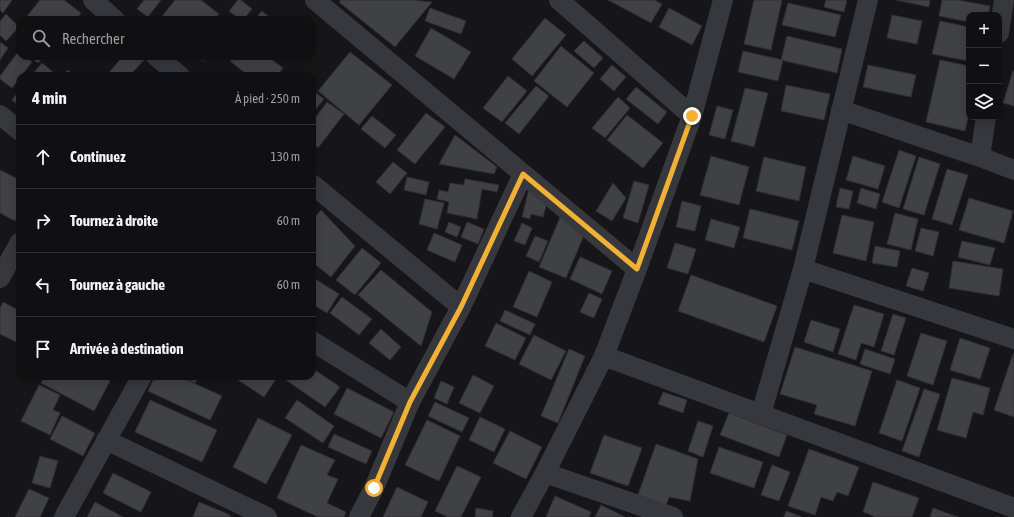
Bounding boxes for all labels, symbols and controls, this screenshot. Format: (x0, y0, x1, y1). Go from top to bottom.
map controls (966, 12, 1002, 120)
button: + (966, 12, 1002, 48)
search box (16, 16, 316, 60)
icon: search (30, 27, 52, 49)
text: Rechercher (62, 30, 124, 47)
button: − (966, 48, 1002, 84)
button: layers (966, 84, 1002, 120)
text: 4 min (32, 88, 67, 108)
text: À pied · 250 m (235, 91, 300, 106)
route end (683, 107, 701, 125)
icon: ahead (32, 146, 54, 168)
text: Continuez (70, 148, 126, 165)
text: 130 m (271, 149, 300, 164)
icon: right (32, 210, 54, 232)
text: Tournez à droite (70, 212, 158, 229)
text: 60 m (277, 213, 300, 228)
icon: left (32, 274, 54, 296)
text: Tournez à gauche (70, 276, 165, 293)
text: 60 m (277, 277, 300, 292)
icon: arrive (32, 338, 54, 360)
text: Arrivée à destination (70, 340, 184, 357)
route start (365, 479, 383, 497)

